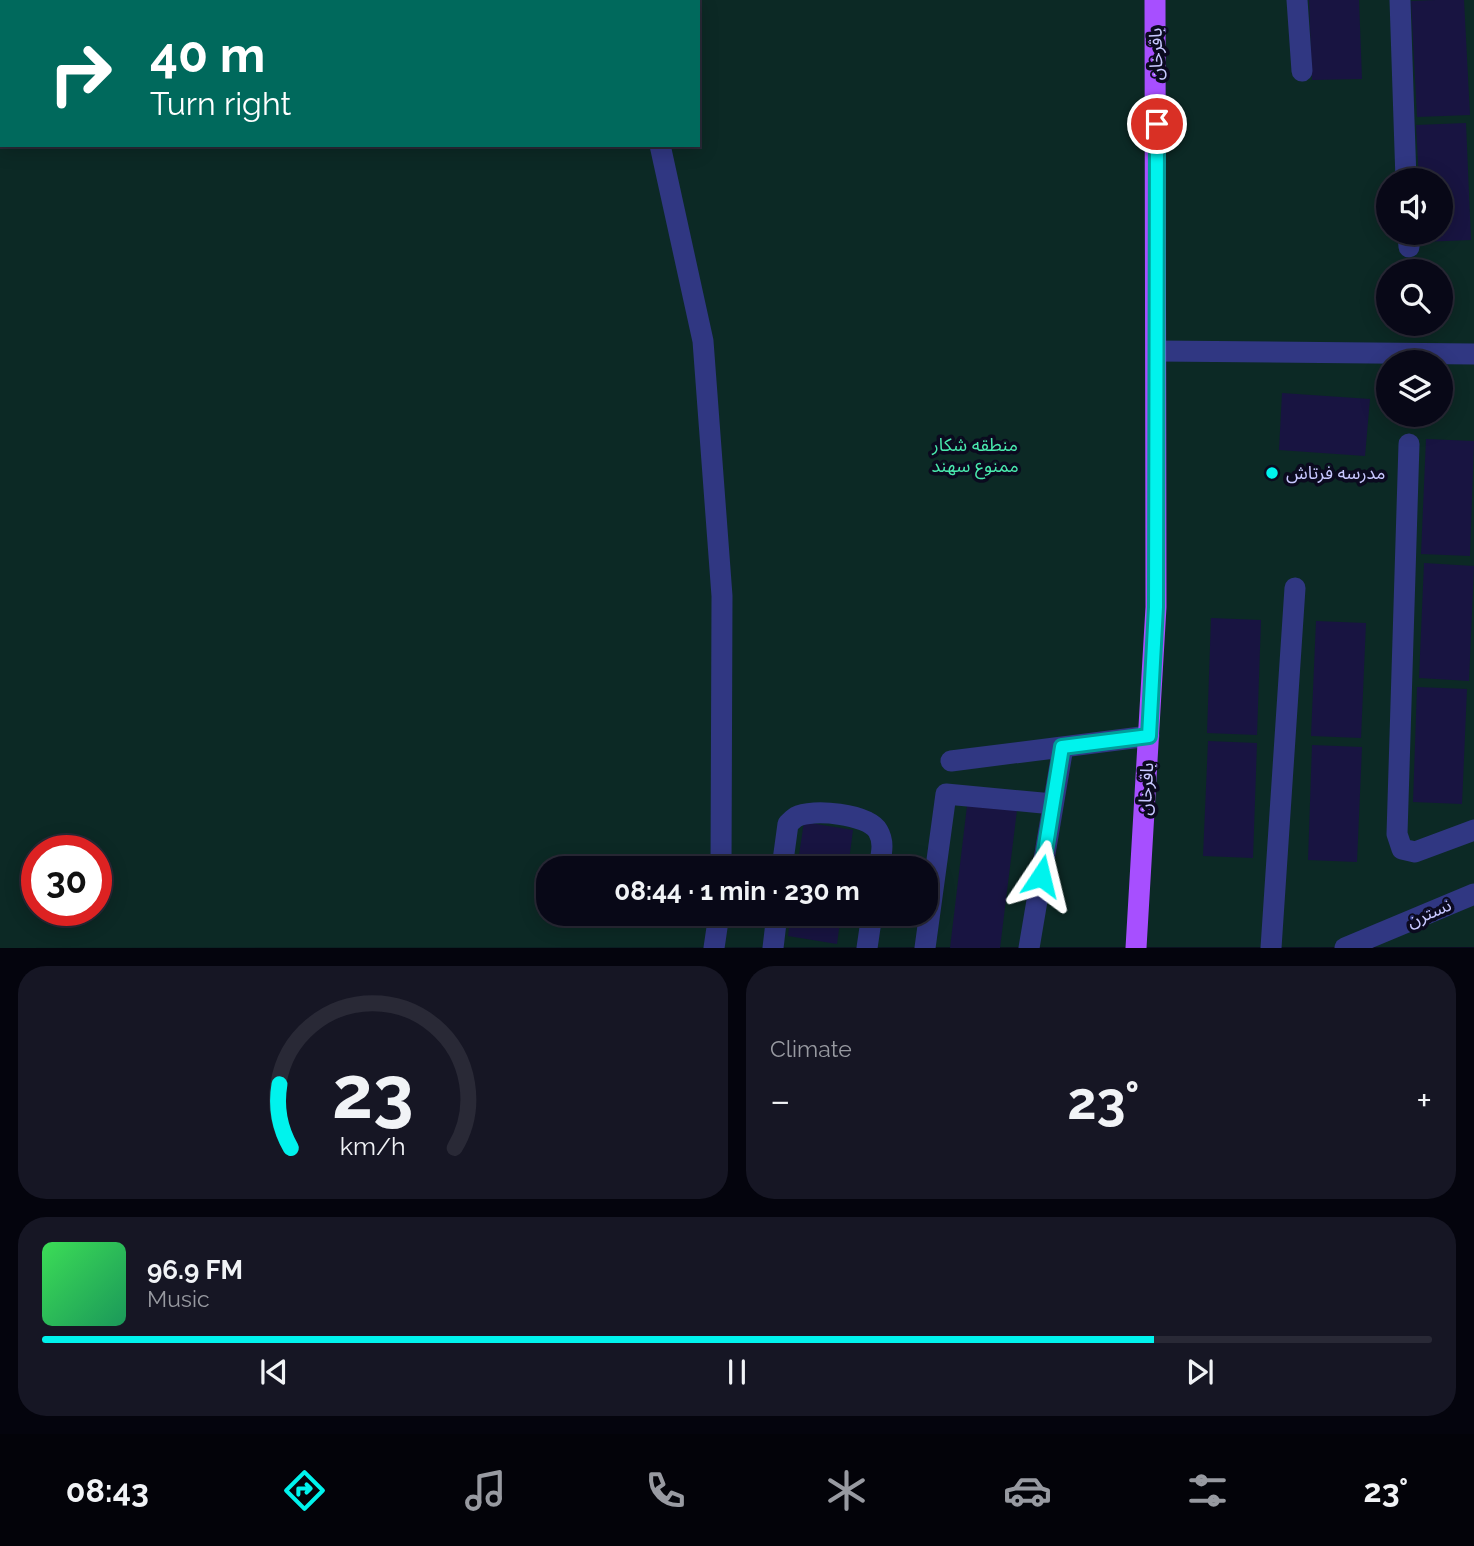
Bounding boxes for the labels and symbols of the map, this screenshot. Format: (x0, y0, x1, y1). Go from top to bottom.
street label: باقرخان (1145, 27, 1167, 81)
pin (1127, 94, 1187, 154)
park label: منطقه شکار ممنوع سهند (931, 434, 1019, 480)
place label: مدرسه فرتاش (1286, 462, 1386, 484)
marker: مدرسه فرتاش (1264, 465, 1280, 481)
street label: باقرخان (1134, 762, 1158, 816)
speed limit sign: 30 (21, 835, 112, 926)
position arrow (1004, 839, 1078, 913)
street label: نسترن (1403, 894, 1455, 932)

